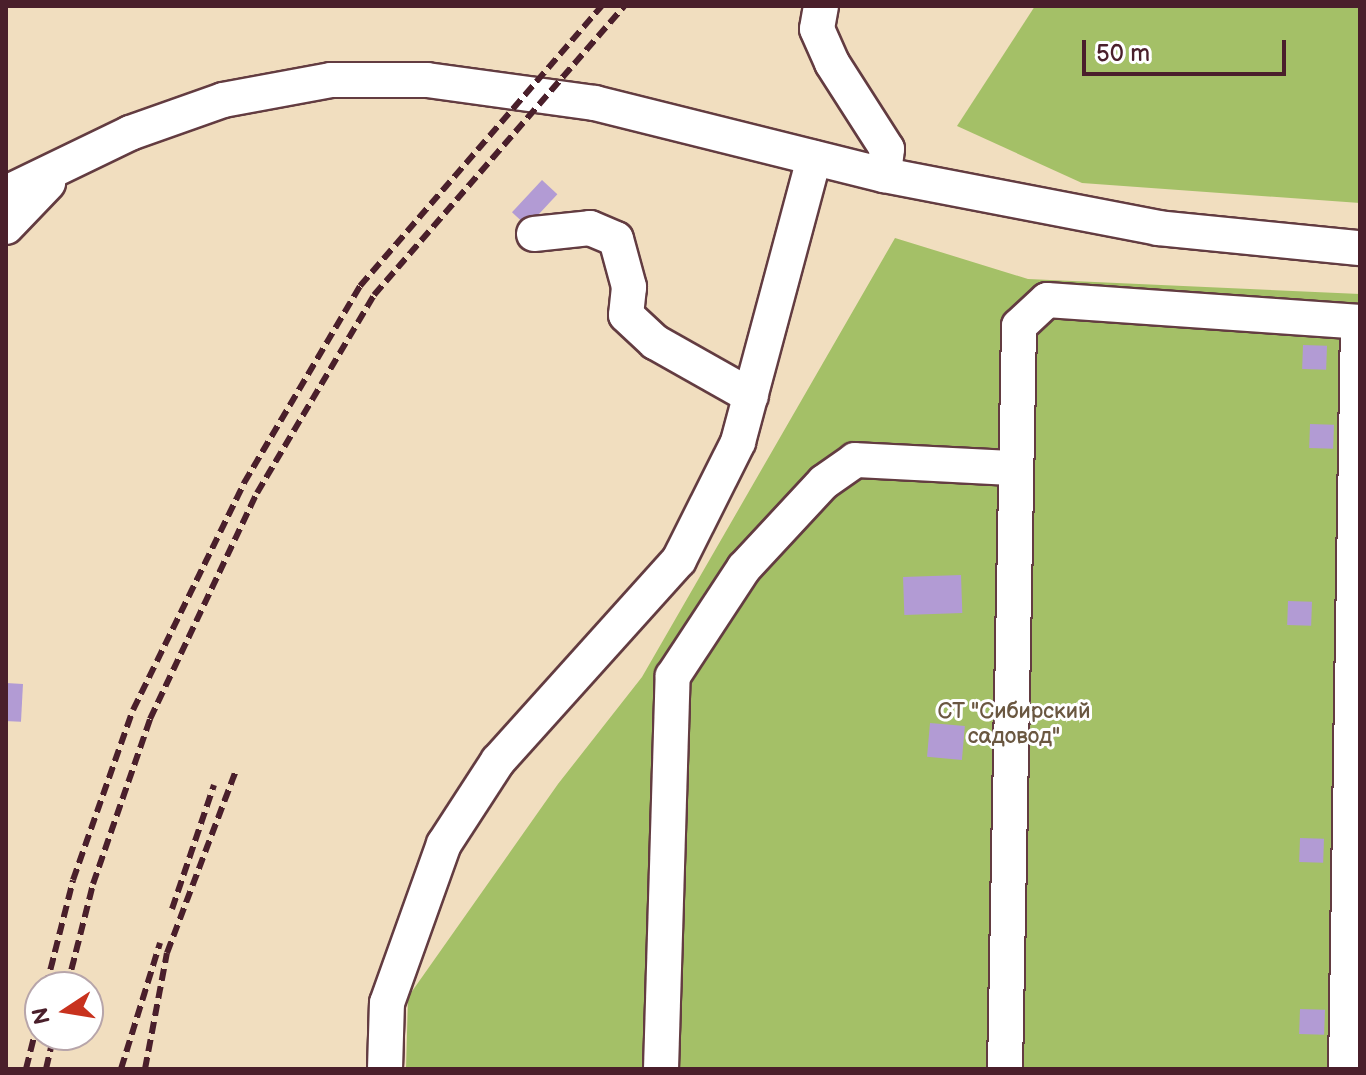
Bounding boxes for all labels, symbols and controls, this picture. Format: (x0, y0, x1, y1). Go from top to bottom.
scale bar (1086, 24, 1290, 74)
text: 50 m (1096, 39, 1150, 68)
park label: СТ "Сибирский садовод" (937, 698, 1091, 750)
north arrow (24, 971, 104, 1051)
text: N (27, 1005, 57, 1027)

